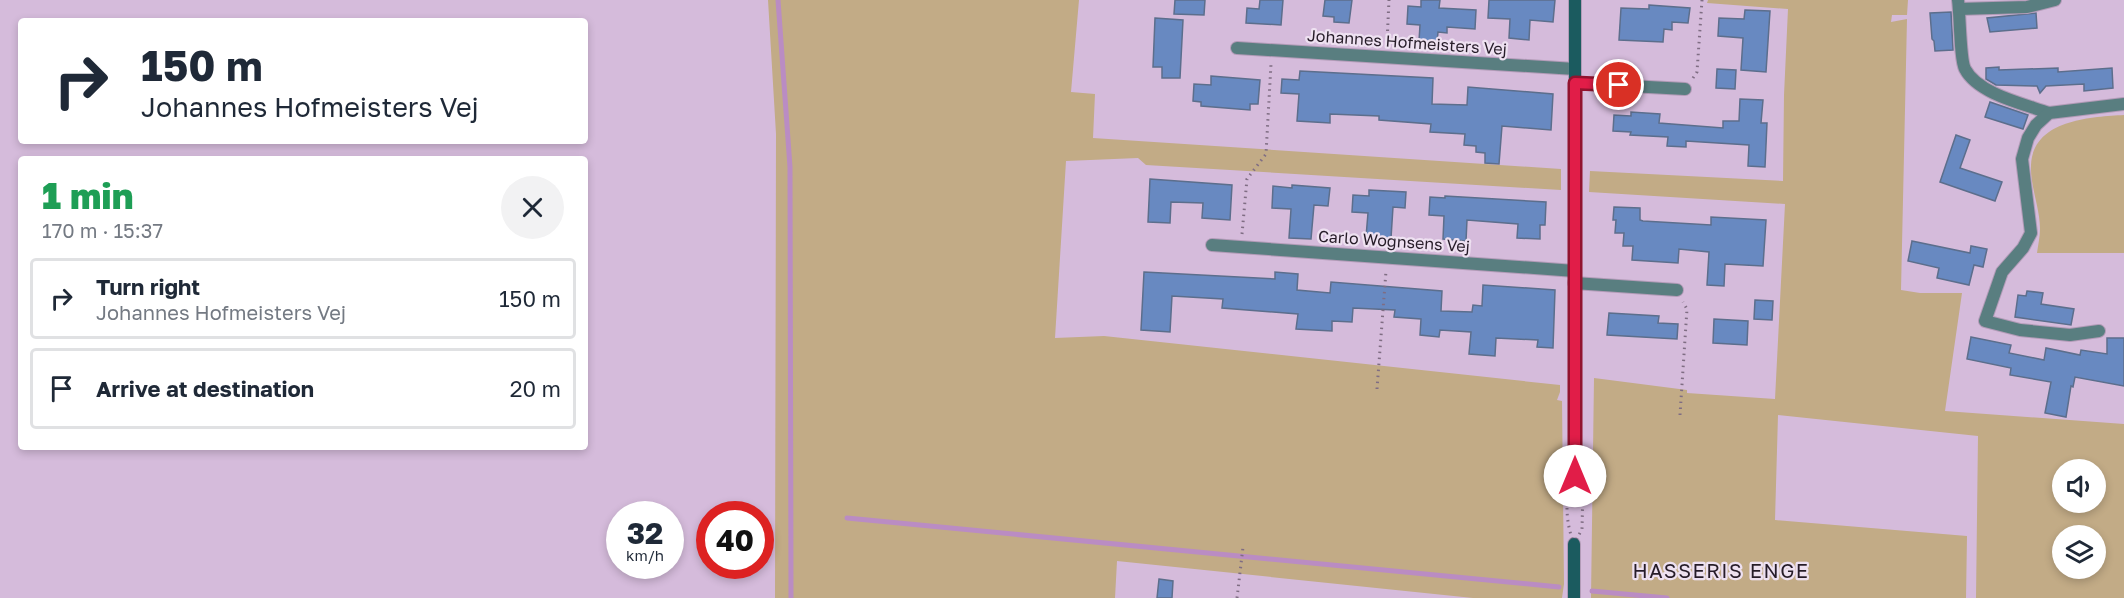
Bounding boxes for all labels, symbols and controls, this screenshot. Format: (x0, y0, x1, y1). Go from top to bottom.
street label: Johannes Hofmeisters Vej (1306, 25, 1508, 59)
text: 150 m (141, 40, 263, 90)
icon: right (42, 42, 120, 120)
pin (1593, 59, 1644, 110)
icon: arrive (1602, 68, 1635, 101)
text: Johannes Hofmeisters Vej (141, 91, 479, 123)
text: 1 min (42, 174, 133, 217)
button: close (501, 176, 564, 239)
text: 170 m · 15:37 (42, 218, 163, 242)
street label: Carlo Wognsens Vej (1317, 226, 1471, 256)
text: Turn right (96, 273, 200, 300)
icon: right (45, 282, 78, 315)
text: 150 m (499, 285, 561, 312)
text: Johannes Hofmeisters Vej (96, 300, 346, 324)
icon: arrive (45, 372, 78, 405)
text: Arrive at destination (96, 375, 314, 402)
text: 20 m (510, 375, 561, 402)
position arrow (1543, 444, 1607, 508)
map controls (2052, 459, 2106, 579)
button: sound (2052, 459, 2106, 513)
speed limit sign: 40 (696, 501, 774, 579)
text: 32 (627, 515, 663, 551)
button: layers (2052, 525, 2106, 579)
text: km/h (626, 546, 664, 564)
district label: HASSERIS ENGE (1632, 558, 1810, 582)

